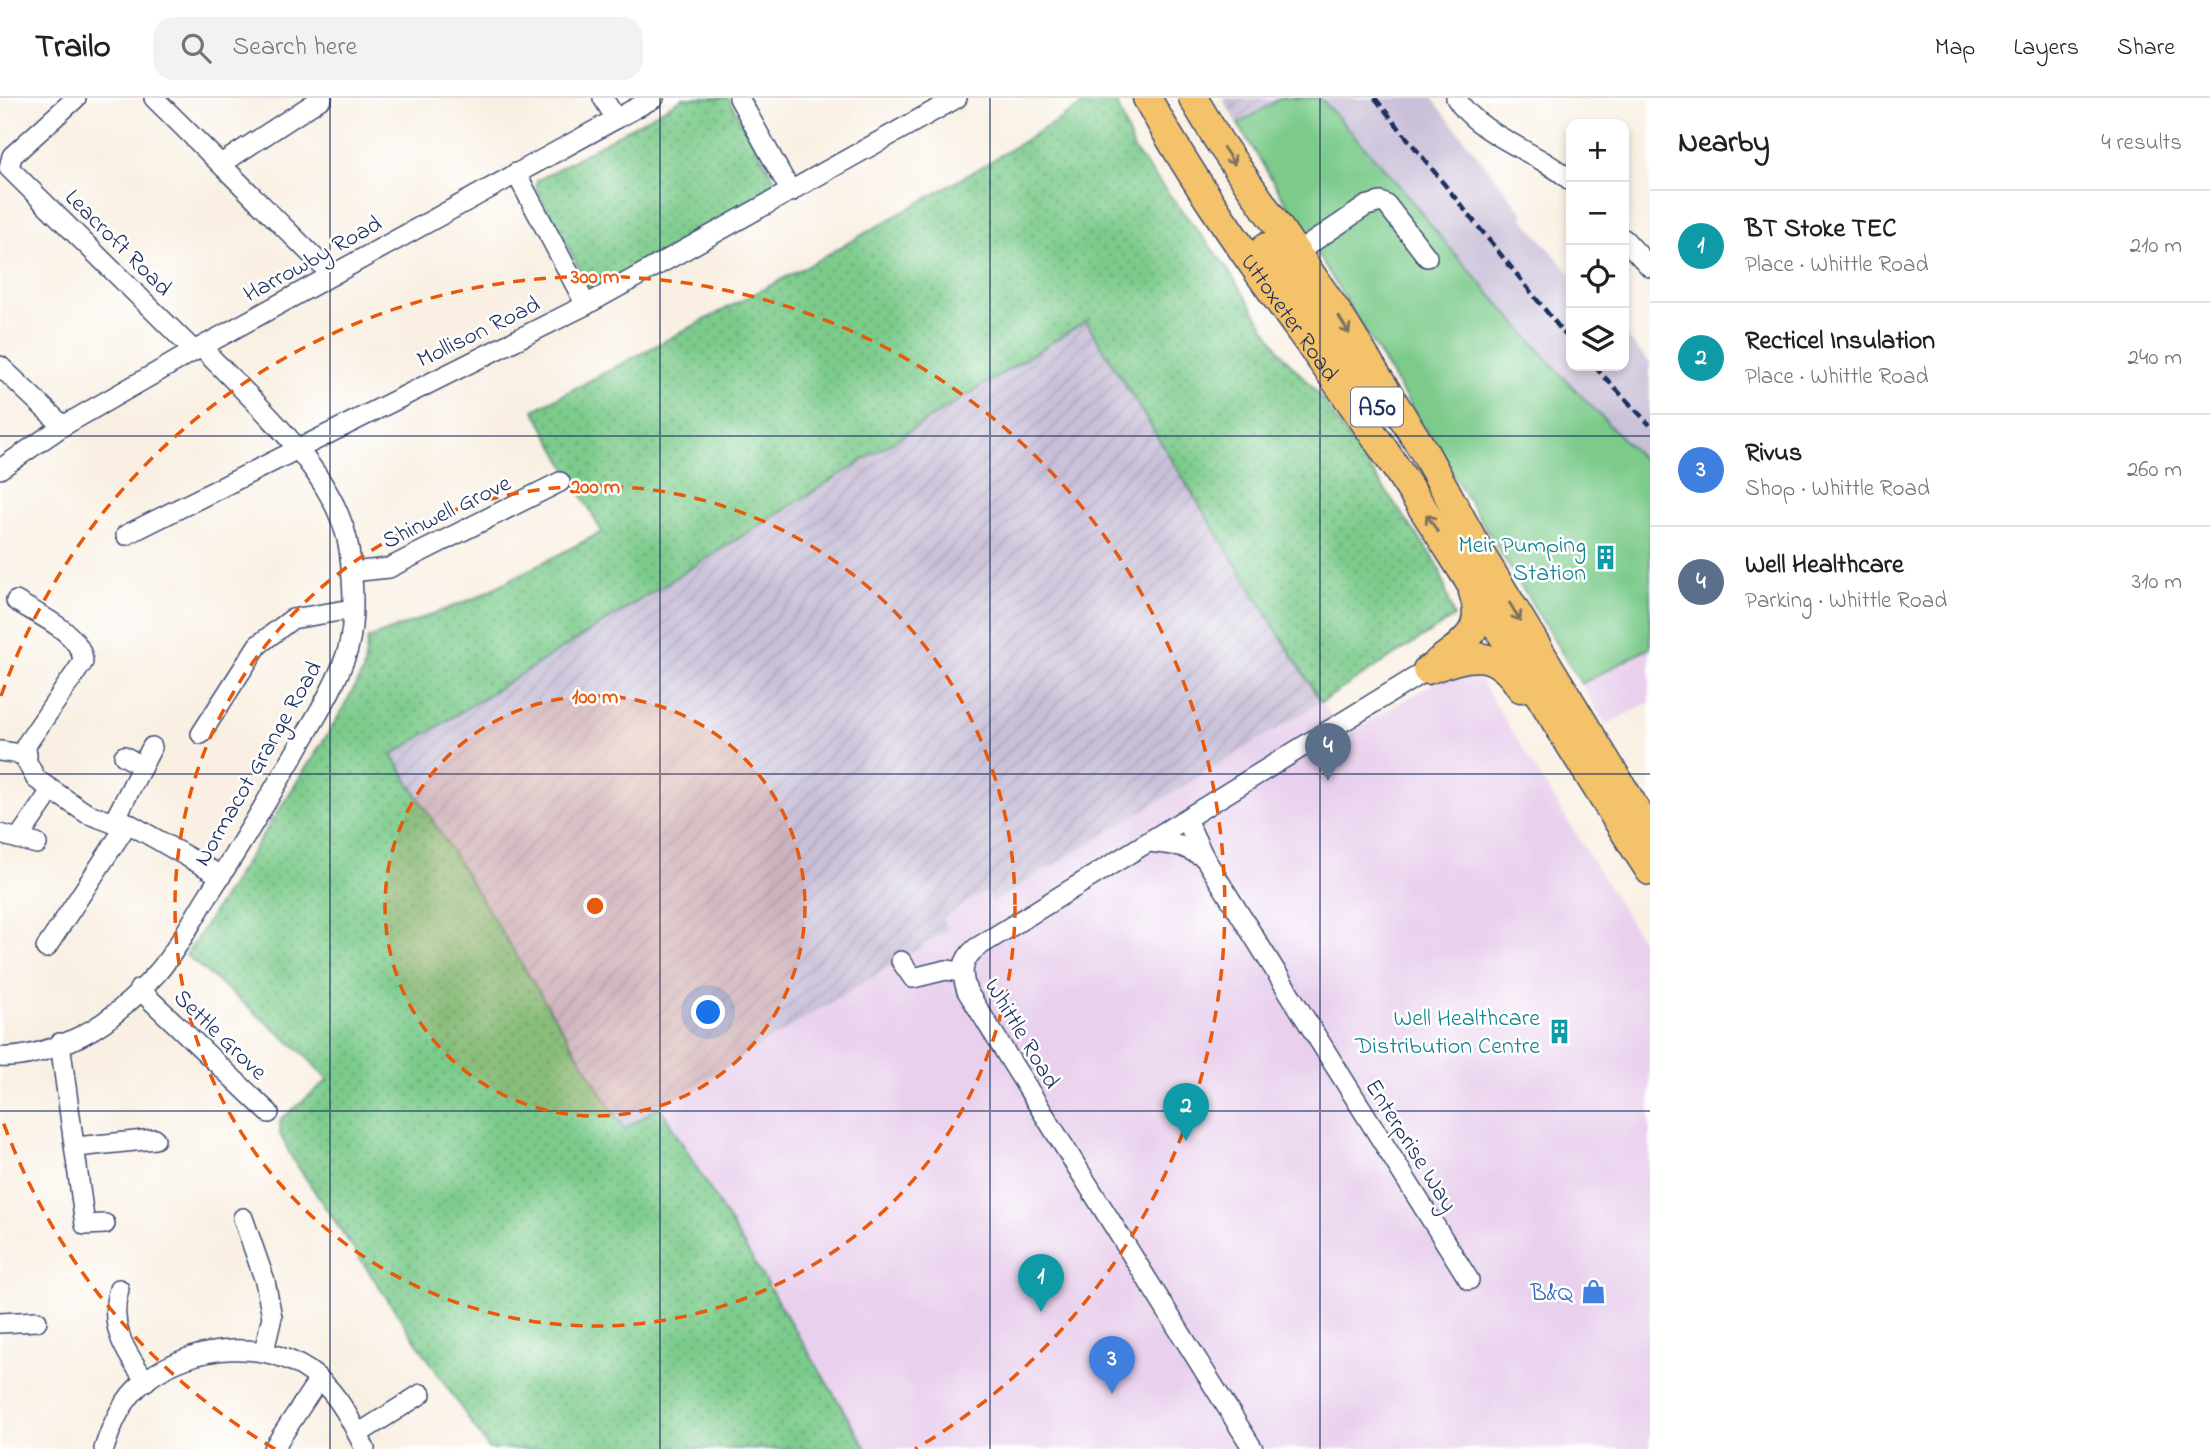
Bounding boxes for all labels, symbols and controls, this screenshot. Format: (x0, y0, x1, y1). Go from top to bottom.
search box (153, 17, 643, 80)
text: Trailo (35, 24, 111, 72)
icon: search (177, 29, 215, 67)
text: Search here (233, 29, 357, 67)
text: Map (1935, 31, 1975, 66)
text: Layers (2013, 31, 2079, 66)
text: Share (2117, 31, 2175, 66)
map controls (1566, 119, 1629, 371)
button: + (1566, 119, 1629, 182)
text: Nearby (1678, 122, 1770, 166)
text: 4 results (2101, 127, 2182, 160)
one-way arrow (1222, 146, 1237, 165)
street label: Leacroft Road (55, 182, 179, 306)
button: − (1566, 182, 1629, 245)
street label: Harrowby Road (237, 207, 390, 314)
text: BT Stoke TEC (1745, 211, 1897, 249)
text: 1 (1697, 230, 1705, 263)
text: 210 m (2130, 230, 2182, 263)
button: locate (1566, 245, 1629, 308)
street label: Uttoxeter Road (1231, 247, 1346, 390)
text: Place · Whittle Road (1745, 249, 1928, 282)
text: 300 m (570, 263, 619, 293)
street label: Mollison Road (411, 288, 547, 378)
button: layers (1566, 308, 1629, 371)
one-way arrow (1338, 314, 1352, 334)
text: Recticel Insulation (1745, 323, 1935, 361)
text: 2 (1695, 342, 1707, 375)
text: 240 m (2128, 342, 2182, 375)
text: Place · Whittle Road (1745, 361, 1928, 394)
road number: A50 (1351, 388, 1403, 426)
text: Rivus (1745, 435, 1802, 473)
text: 3 (1696, 454, 1706, 487)
text: 260 m (2127, 454, 2182, 487)
street label: Shinwell Grove (377, 467, 518, 559)
text: 200 m (569, 473, 620, 503)
text: Shop · Whittle Road (1745, 473, 1930, 506)
one-way arrow (1425, 513, 1439, 533)
place label: Meir Pumping Station (1458, 529, 1586, 592)
building icon: Meir Pumping Station (1592, 544, 1620, 572)
text: Well Healthcare (1745, 547, 1904, 585)
text: 4 (1696, 566, 1706, 599)
text: 310 m (2132, 566, 2182, 599)
text: Parking · Whittle Road (1745, 585, 1947, 618)
one-way arrow (1508, 601, 1522, 621)
street label: Normacot Grange Road (186, 655, 333, 873)
text: 100 m (572, 683, 618, 713)
pin: 4 (1305, 723, 1351, 781)
centre of rings (583, 894, 607, 918)
street label: Whittle Road (974, 972, 1068, 1097)
street label: Settle Grove (164, 982, 274, 1090)
your location (691, 995, 725, 1029)
place label: Well Healthcare Distribution Centre (1354, 1002, 1540, 1065)
building icon: Well Healthcare Distribution Centre (1546, 1017, 1574, 1045)
street label: Enterprise Way (1354, 1073, 1465, 1220)
pin: 2 (1163, 1083, 1209, 1141)
pin: 1 (1018, 1254, 1064, 1312)
place label: B&Q (1529, 1277, 1574, 1312)
shop icon: B&Q (1579, 1278, 1607, 1306)
pin: 3 (1089, 1336, 1135, 1394)

